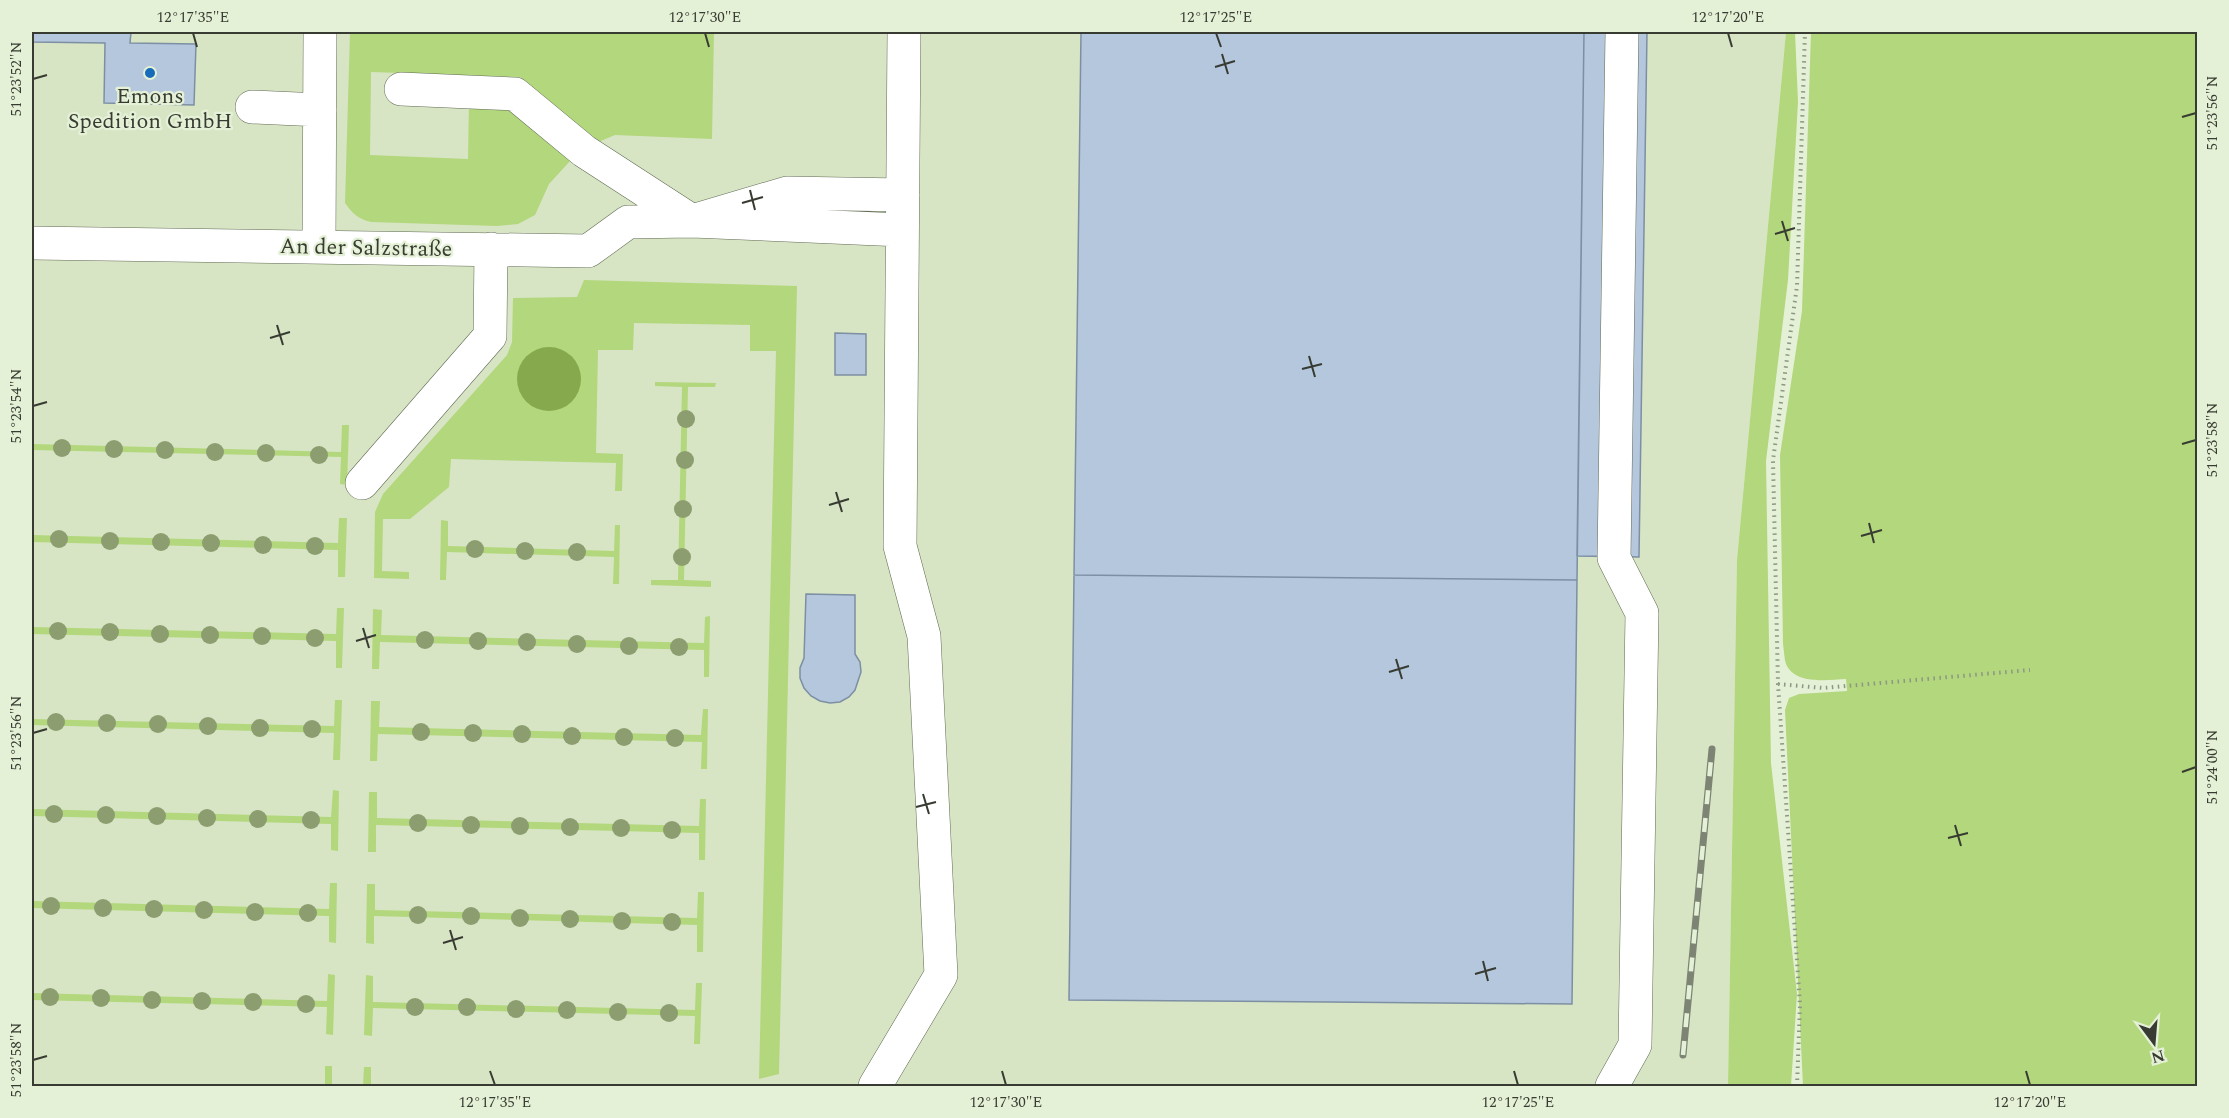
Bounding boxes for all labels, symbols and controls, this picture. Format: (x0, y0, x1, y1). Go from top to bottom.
text: 12°17'35"E (157, 6, 229, 29)
text: 12°17'30"E (669, 6, 741, 29)
text: 12°17'25"E (1180, 6, 1252, 29)
text: 12°17'20"E (1692, 6, 1764, 29)
text: 51°23'52"N (5, 41, 28, 117)
marker: Emons Spedition GmbH (143, 66, 157, 80)
text: 51°23'56"N (2201, 75, 2224, 151)
place label: Emons Spedition GmbH (68, 80, 232, 138)
street label: An der Salzstraße (279, 230, 453, 266)
text: 51°23'54"N (5, 368, 28, 444)
text: 51°23'58"N (2201, 402, 2224, 478)
text: 51°23'56"N (5, 695, 28, 771)
text: 51°24'00"N (2201, 729, 2224, 805)
north arrow (2124, 1013, 2184, 1073)
text: 51°23'58"N (5, 1022, 28, 1098)
text: N (2148, 1043, 2167, 1070)
text: 12°17'35"E (459, 1091, 531, 1114)
text: 12°17'30"E (970, 1091, 1042, 1114)
text: 12°17'25"E (1482, 1091, 1554, 1114)
text: 12°17'20"E (1994, 1091, 2066, 1114)

